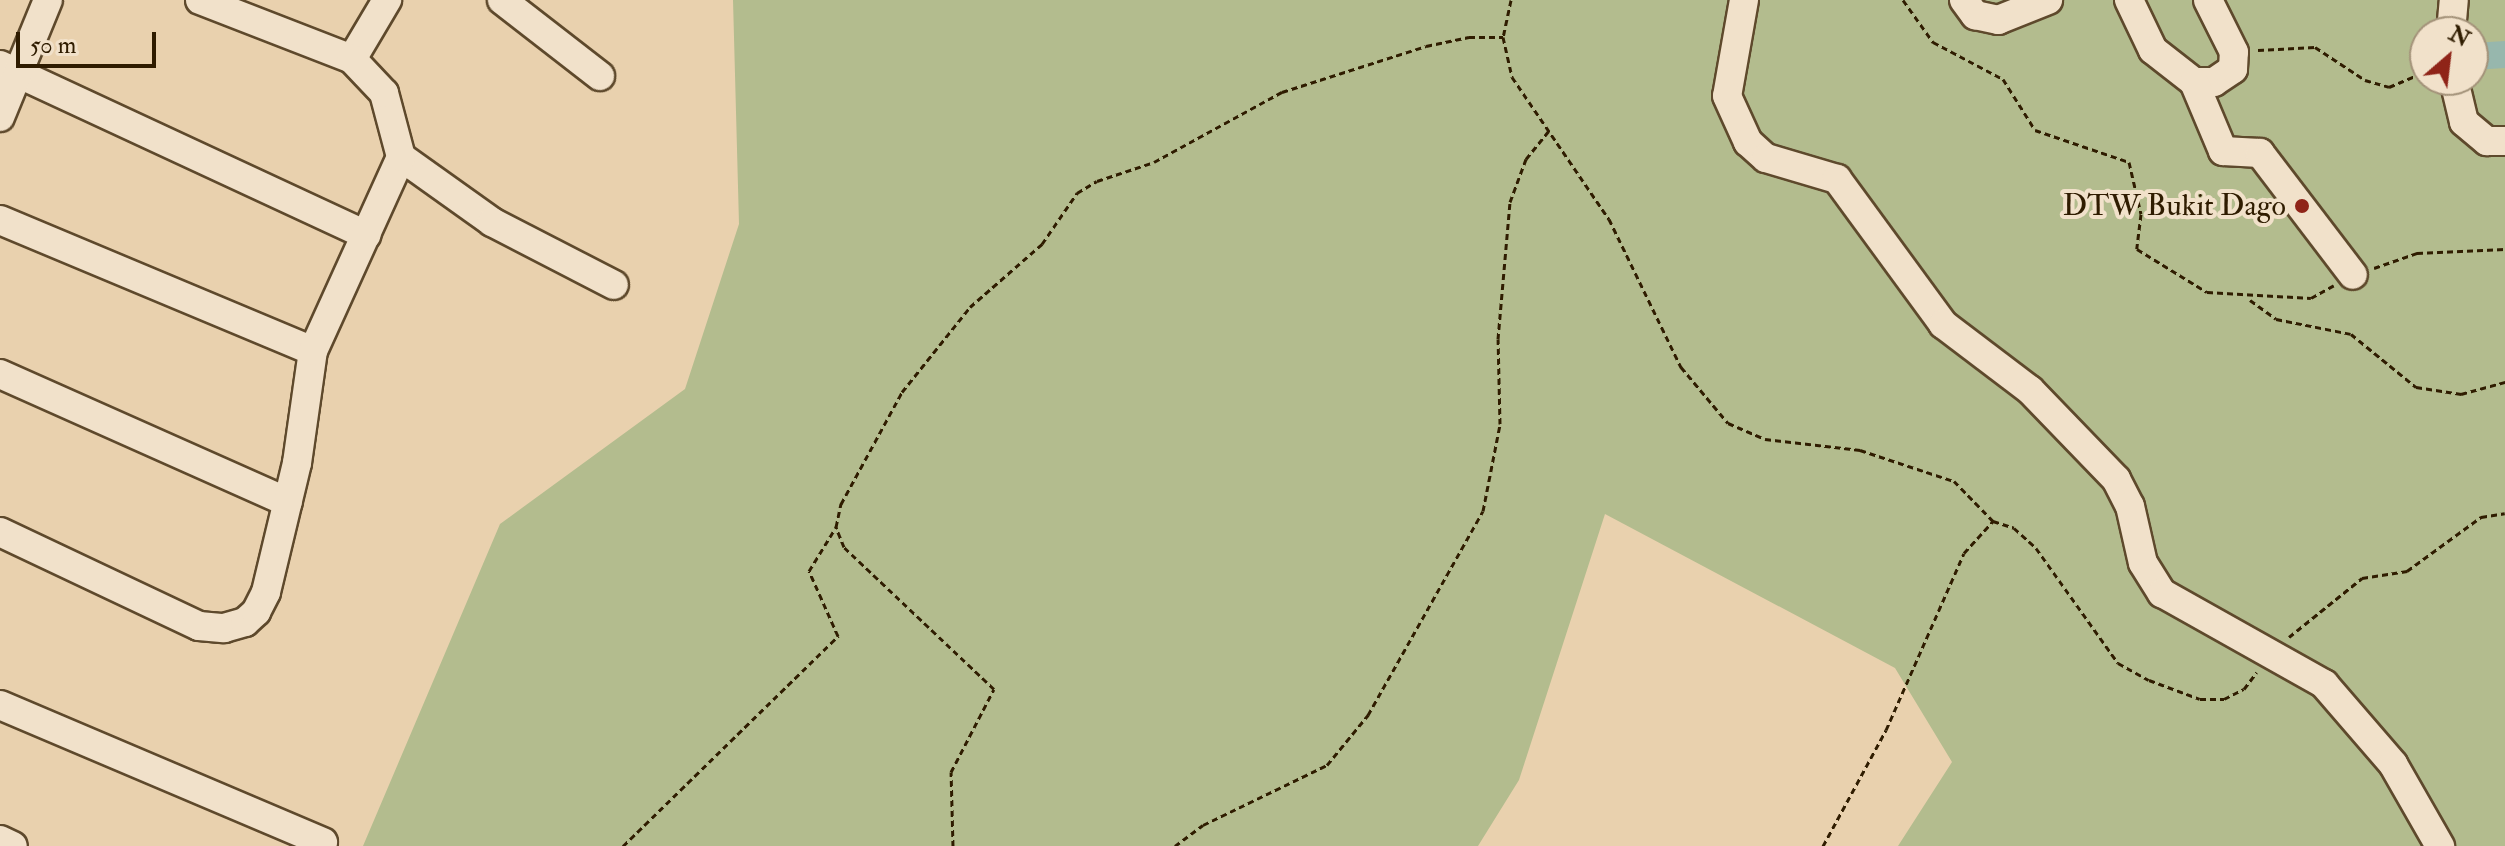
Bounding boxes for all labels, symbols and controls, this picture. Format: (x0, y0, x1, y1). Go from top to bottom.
scale bar (20, 16, 160, 66)
north arrow (2409, 16, 2489, 96)
text: N (2444, 20, 2475, 54)
text: 50 m (30, 30, 76, 61)
place label: DTW Bukit Dago (2063, 188, 2286, 224)
marker: DTW Bukit Dago (2293, 197, 2311, 215)

